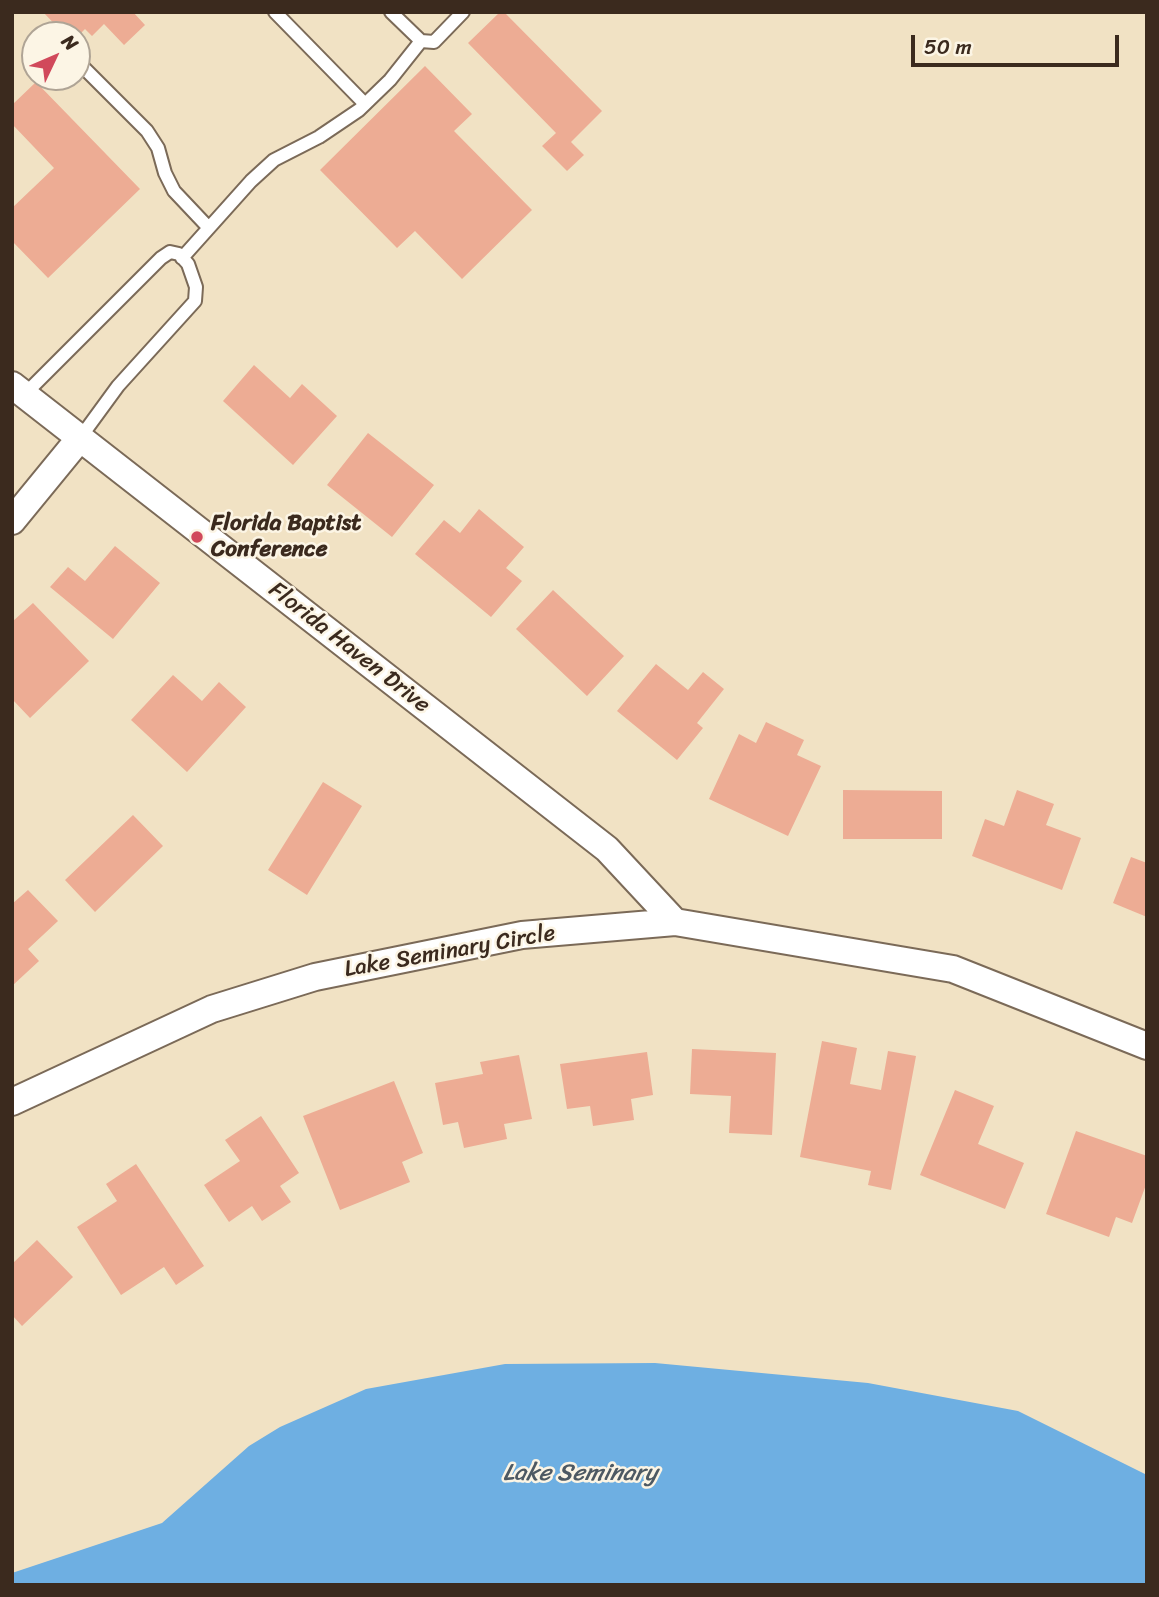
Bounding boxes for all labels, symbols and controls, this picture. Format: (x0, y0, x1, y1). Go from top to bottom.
north arrow (21, 21, 91, 91)
scale bar (914, 21, 1122, 65)
text: N (54, 26, 86, 59)
text: 50 m (924, 28, 972, 66)
place label: Florida Baptist Conference (211, 510, 361, 564)
marker: Florida Baptist Conference (189, 529, 205, 545)
street label: Florida Haven Drive (263, 576, 435, 720)
street label: Lake Seminary Circle (342, 920, 558, 984)
water label: Lake Seminary (503, 1460, 657, 1488)

